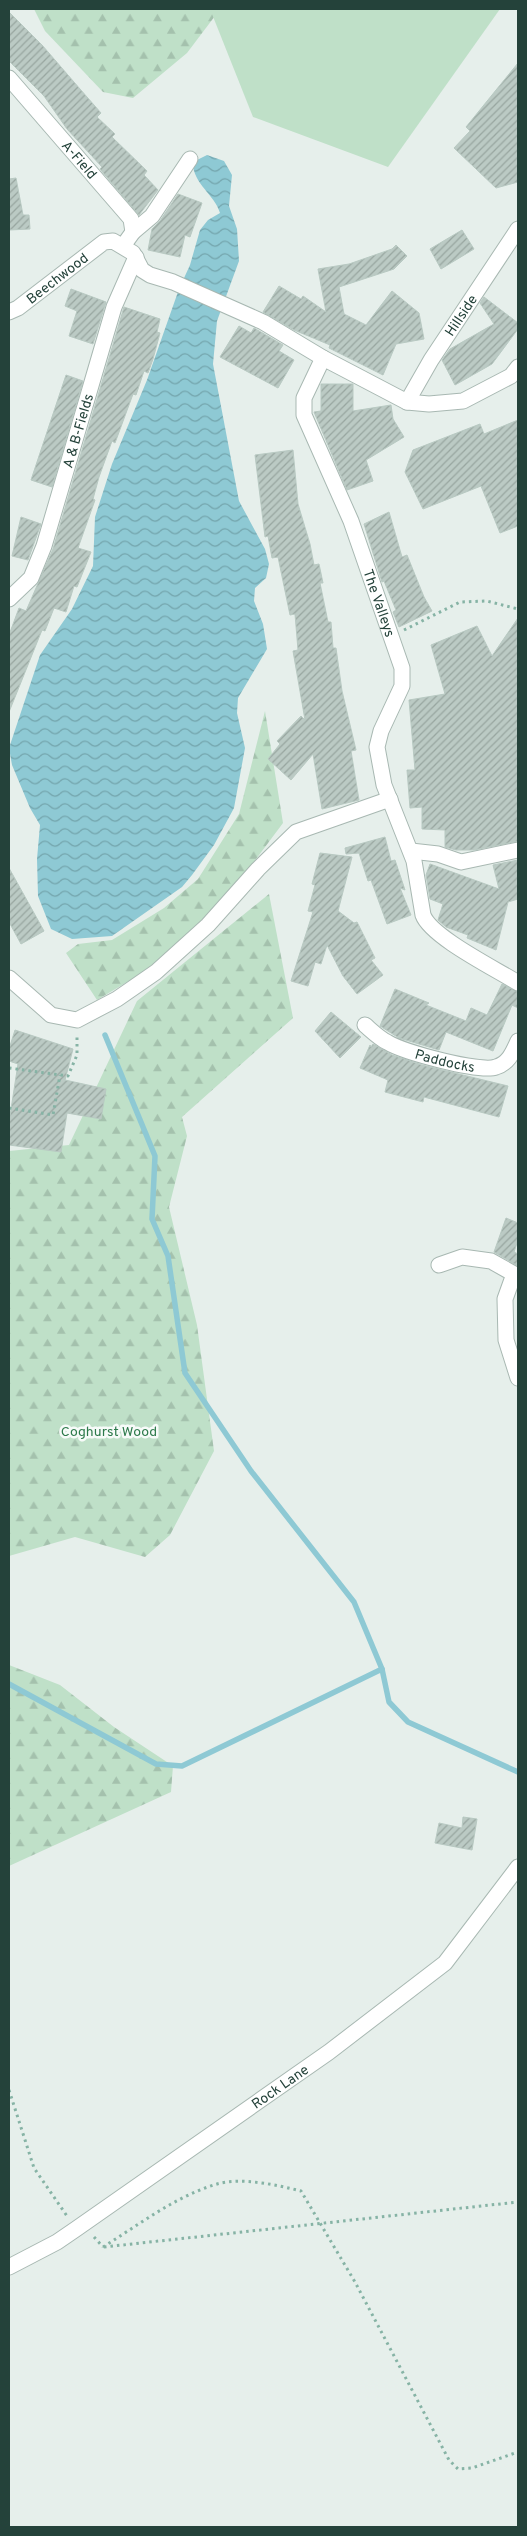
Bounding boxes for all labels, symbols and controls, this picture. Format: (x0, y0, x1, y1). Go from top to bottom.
street label: A-Field (57, 138, 100, 183)
street label: Beechwood (24, 250, 92, 308)
street label: Hillside (442, 292, 482, 340)
street label: A & B-Fields (60, 392, 98, 470)
street label: The Valleys (358, 567, 398, 640)
street label: Paddocks (413, 1047, 476, 1077)
park label: Coghurst Wood (61, 1424, 157, 1441)
street label: Rock Lane (249, 2062, 313, 2113)

